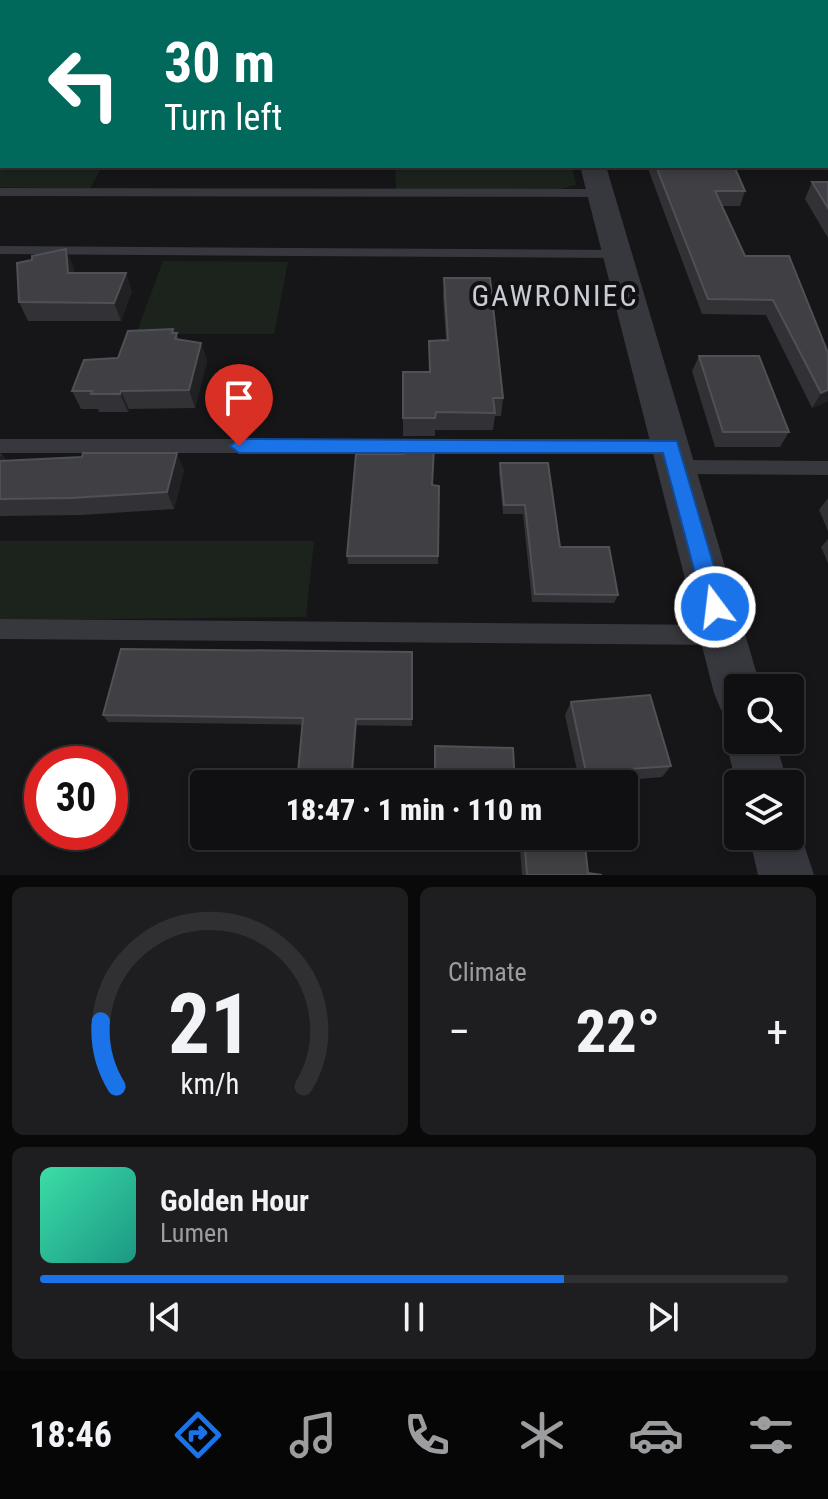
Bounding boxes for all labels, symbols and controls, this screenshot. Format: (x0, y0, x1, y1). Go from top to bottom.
text: 30 m (164, 30, 275, 96)
icon: left (32, 32, 136, 136)
text: Turn left (164, 97, 282, 139)
district label: GAWRONIEC (472, 278, 638, 313)
pin (205, 364, 273, 446)
icon: arrive (217, 376, 261, 420)
position arrow (673, 565, 757, 649)
map controls (724, 674, 804, 850)
button: search (724, 674, 804, 754)
speed limit sign: 30 (24, 746, 128, 850)
button: layers (724, 770, 804, 850)
text: 18:47 · 1 min · 110 m (286, 792, 542, 827)
text: Climate (448, 957, 527, 987)
text: 21 (168, 976, 252, 1073)
text: 22° (576, 996, 660, 1067)
text: − (448, 1006, 470, 1058)
text: + (766, 1006, 788, 1058)
text: km/h (181, 1067, 239, 1101)
text: Golden Hour (160, 1183, 309, 1218)
text: Lumen (160, 1218, 229, 1248)
icon: previous (143, 1295, 187, 1339)
icon: pause (392, 1295, 436, 1339)
icon: next (641, 1295, 685, 1339)
icon: directions (170, 1407, 226, 1463)
icon: music (285, 1407, 341, 1463)
icon: phone (399, 1407, 455, 1463)
icon: climate (514, 1407, 570, 1463)
icon: car (628, 1407, 684, 1463)
icon: filters (743, 1407, 799, 1463)
text: 18:46 (29, 1414, 112, 1456)

